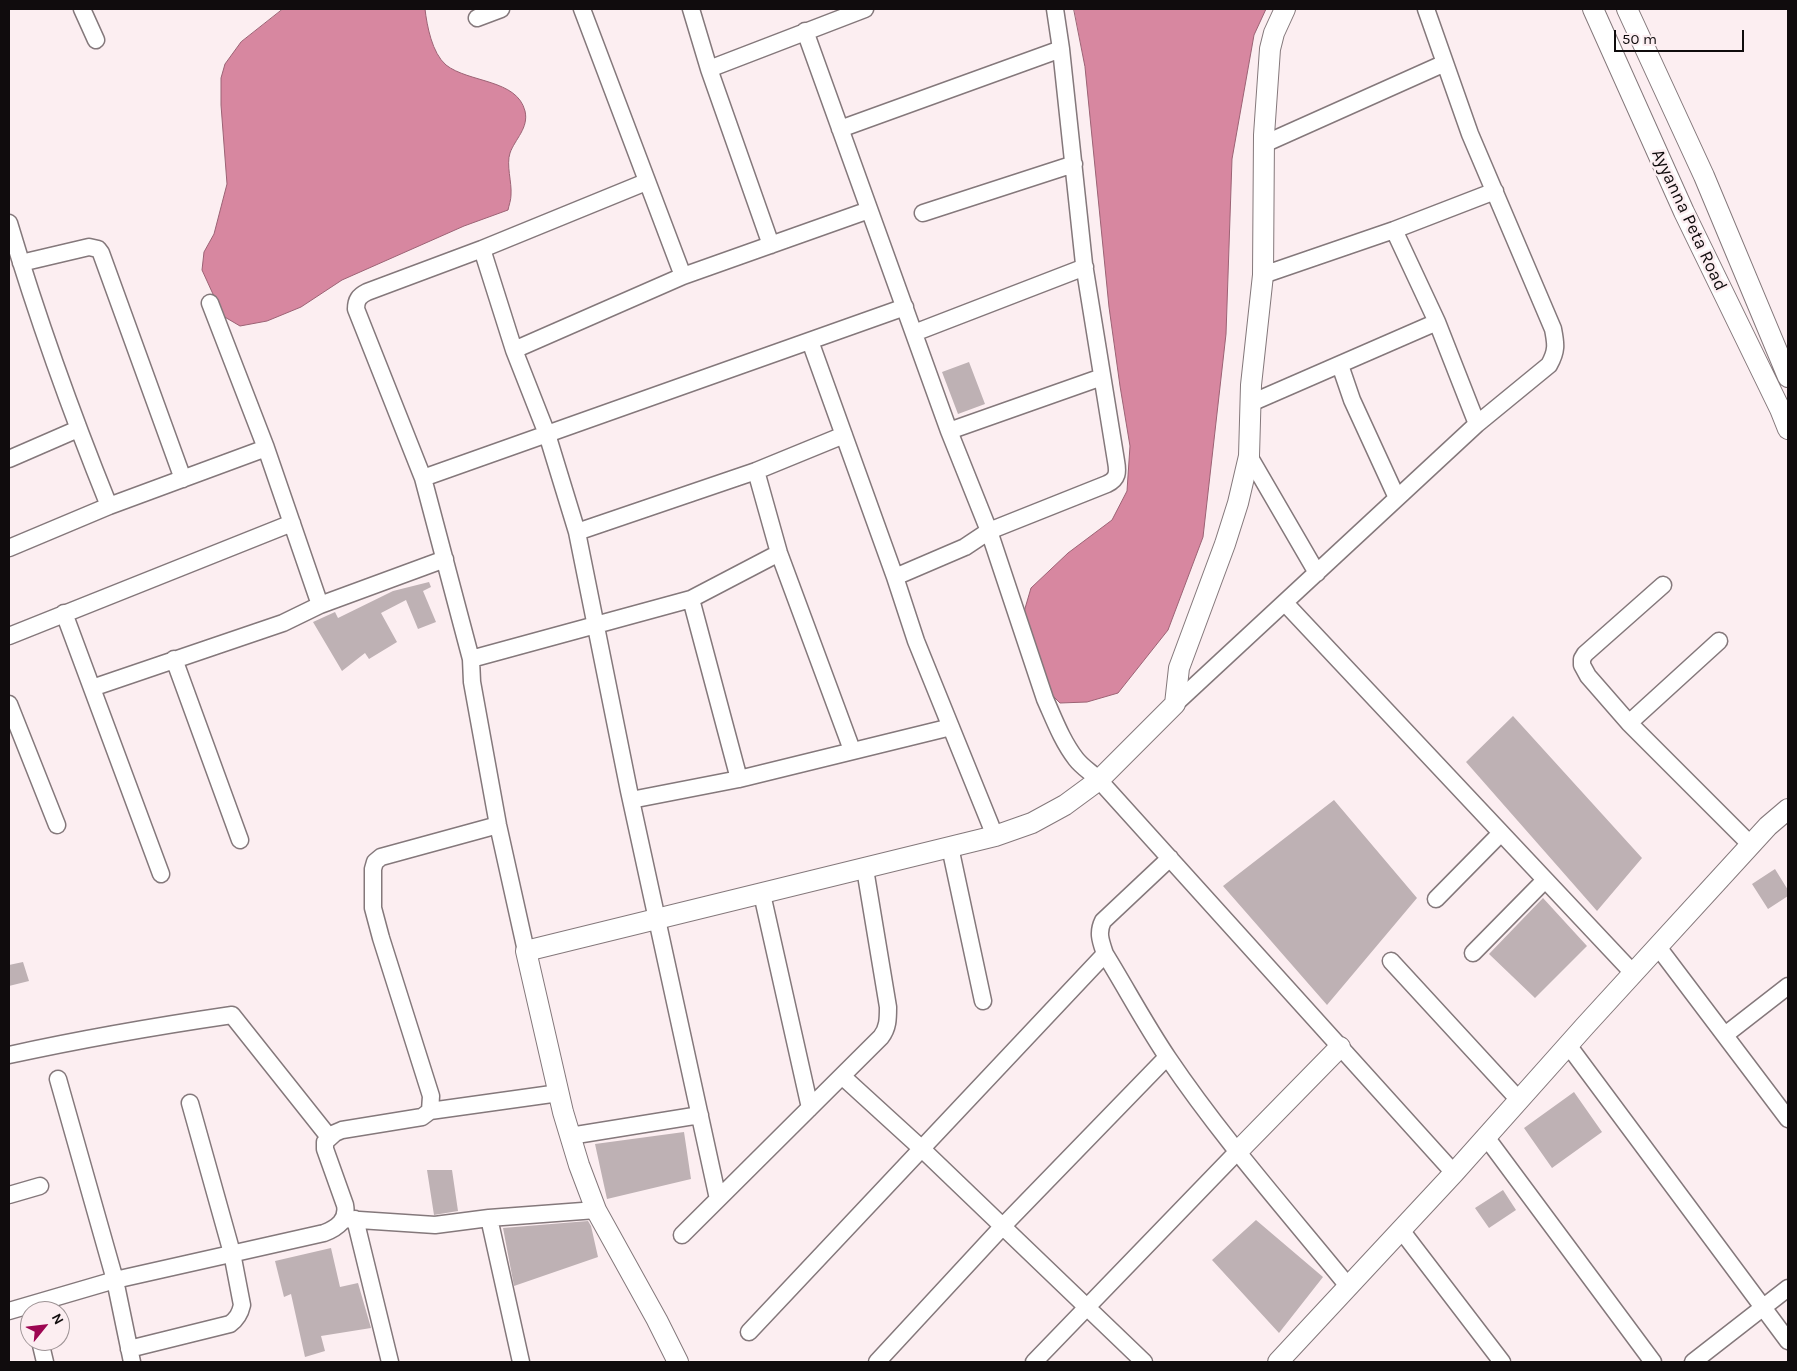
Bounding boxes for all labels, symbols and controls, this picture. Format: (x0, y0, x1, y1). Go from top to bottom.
scale bar (1617, 20, 1747, 52)
text: 50 m (1622, 30, 1657, 48)
street label: Ayyanna Peta Road (1647, 146, 1731, 294)
north arrow (20, 1301, 70, 1351)
text: N (48, 1310, 68, 1327)

